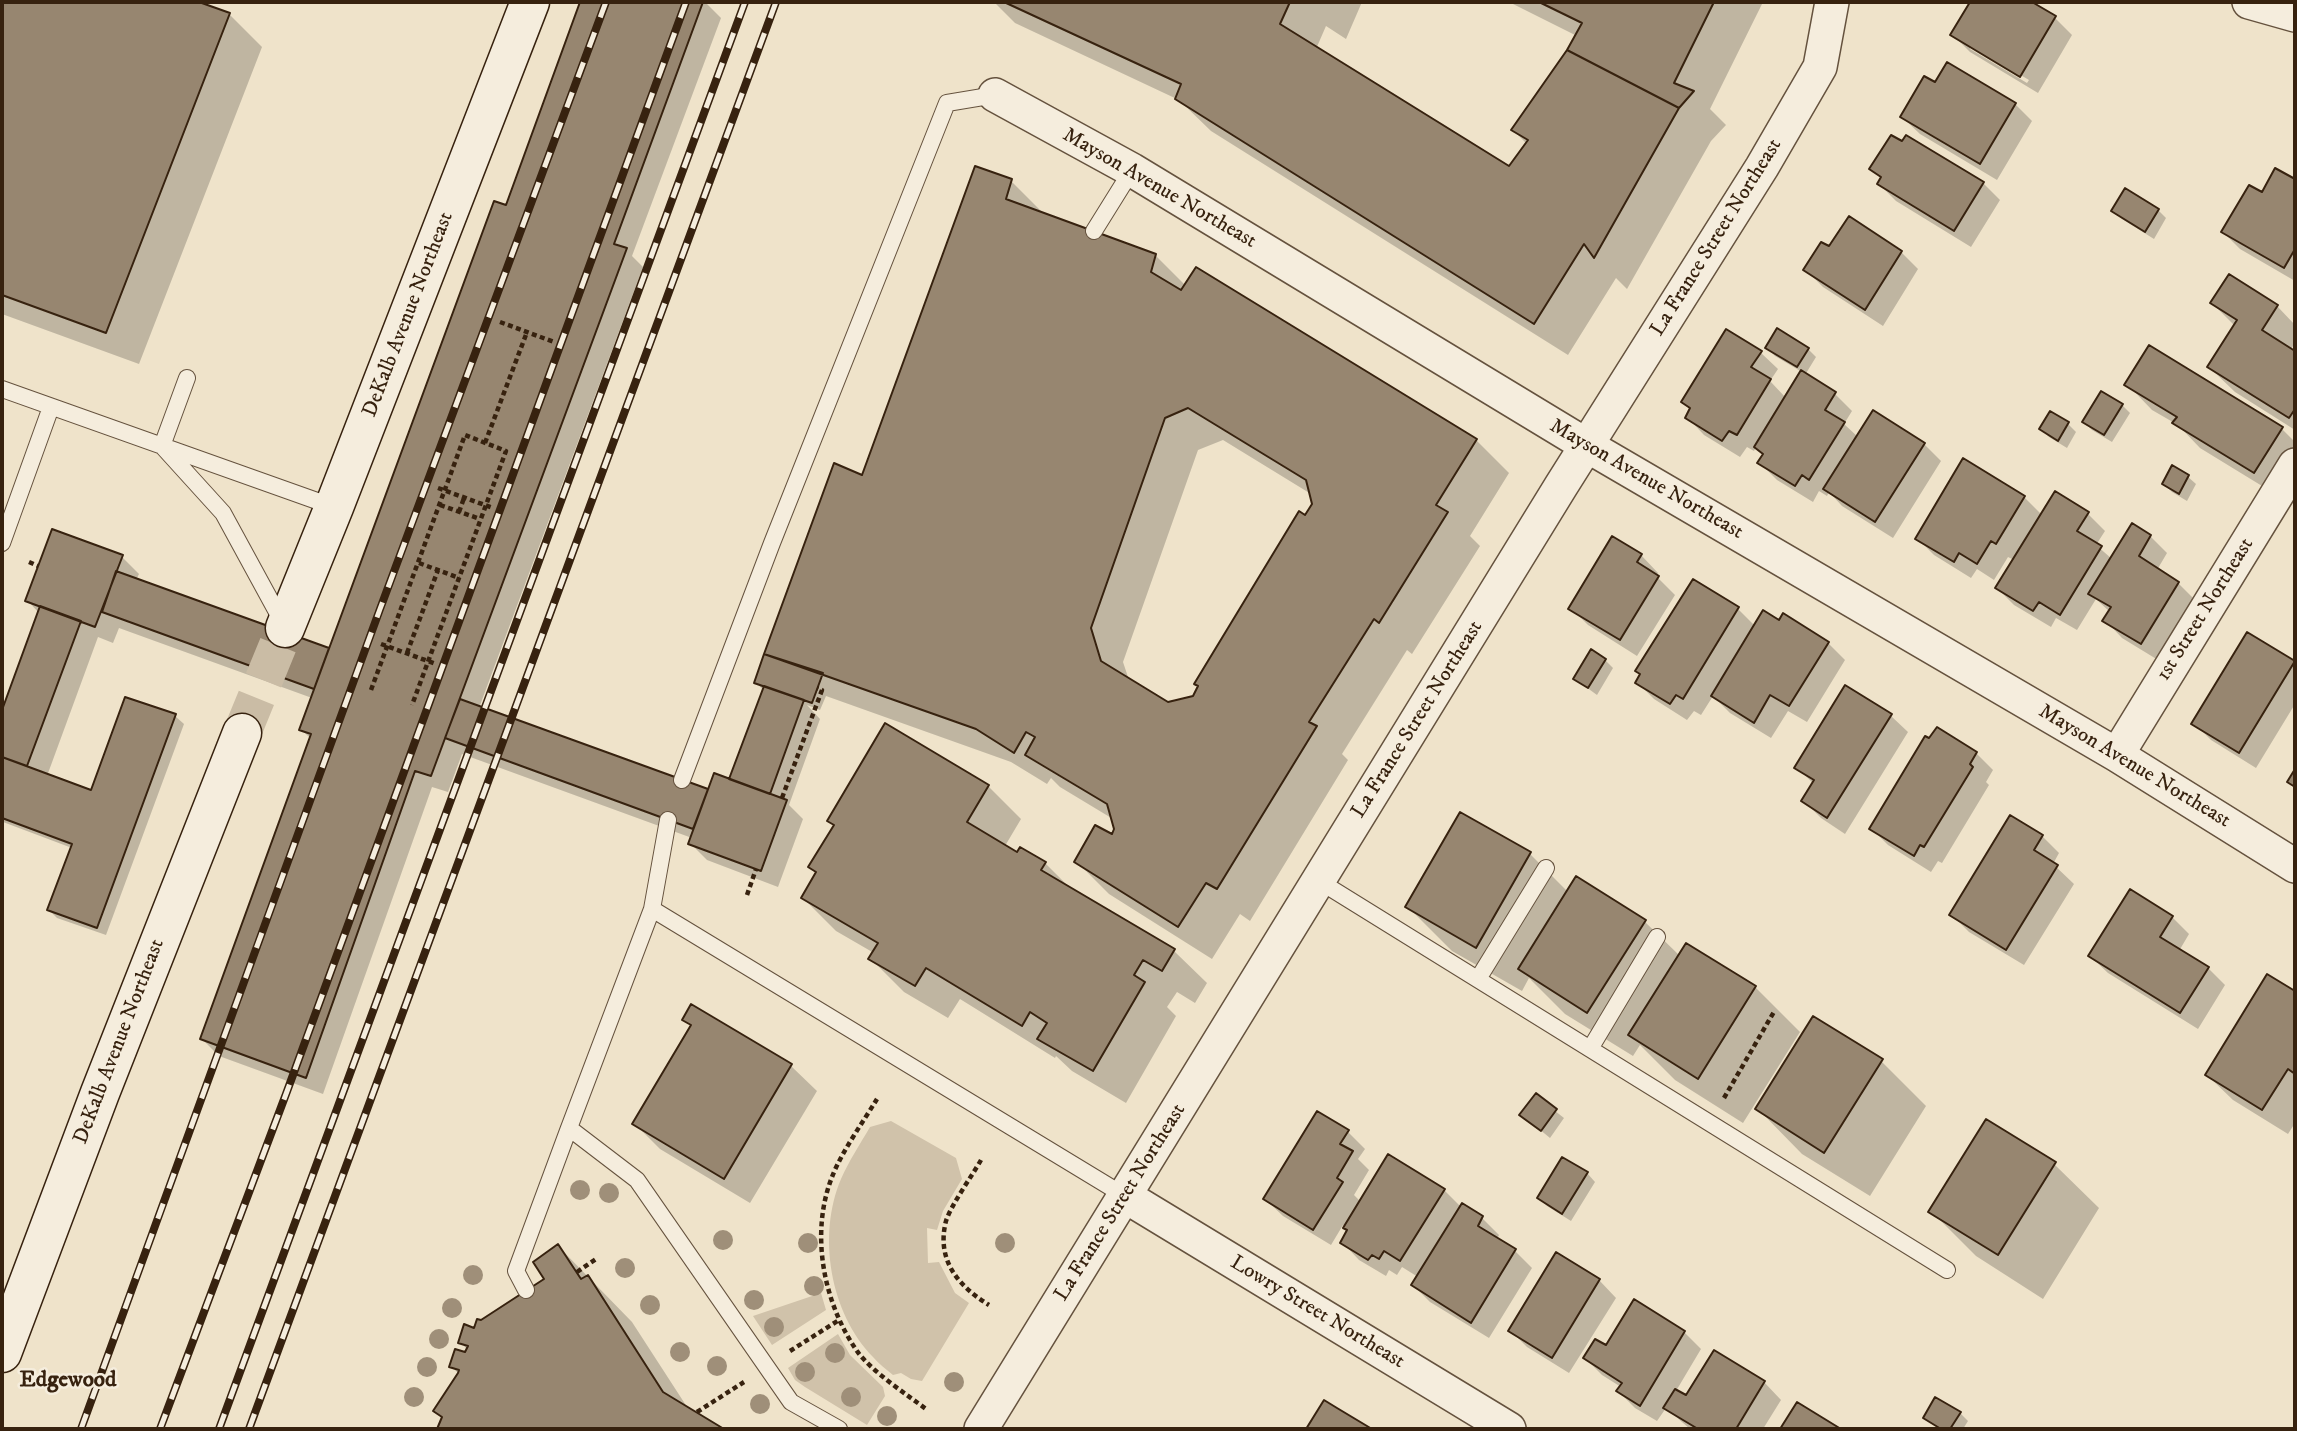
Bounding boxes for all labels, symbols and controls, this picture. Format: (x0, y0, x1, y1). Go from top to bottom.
street label: Mayson Avenue Northeast (1058, 123, 1260, 255)
street label: La France Street Northeast (1646, 135, 1788, 341)
street label: DeKalb Avenue Northeast (358, 209, 460, 421)
street label: Mayson Avenue Northeast (1545, 414, 1747, 546)
street label: 1st Street Northeast (2152, 534, 2260, 686)
street label: La France Street Northeast (1347, 617, 1489, 823)
street label: Mayson Avenue Northeast (2033, 700, 2235, 834)
street label: DeKalb Avenue Northeast (69, 936, 171, 1148)
street label: La France Street Northeast (1050, 1100, 1192, 1306)
street label: Lowry Street Northeast (1225, 1251, 1409, 1375)
district label: Edgewood (20, 1367, 116, 1395)

